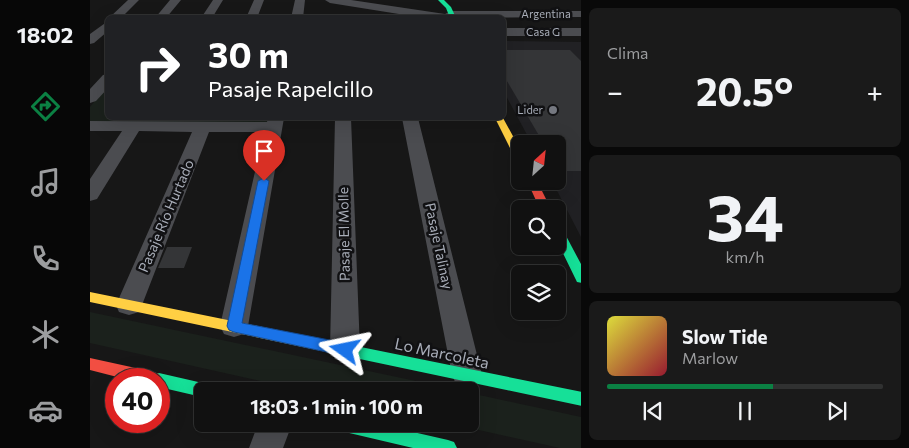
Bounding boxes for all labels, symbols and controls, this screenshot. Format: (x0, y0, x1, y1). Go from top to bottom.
street label: Argentina (521, 7, 571, 20)
text: 18:02 (17, 21, 73, 48)
street label: Casa G (526, 25, 560, 38)
text: 30 m (208, 32, 289, 75)
icon: right (125, 35, 190, 100)
text: Clima (607, 43, 648, 62)
text: 20.5° (696, 67, 793, 114)
text: − (607, 74, 623, 108)
text: + (867, 74, 883, 108)
text: Pasaje Rapelcillo (208, 75, 374, 102)
icon: directions (28, 89, 63, 124)
place label: Lider (517, 103, 544, 116)
marker: Lider (547, 104, 559, 116)
pin (243, 130, 285, 181)
north arrow (511, 135, 566, 190)
map controls (511, 135, 566, 320)
icon: arrive (250, 137, 278, 165)
street label: Pasaje Río Hurtado (134, 157, 197, 275)
icon: music (28, 165, 63, 200)
text: 34 (706, 175, 784, 254)
street label: Pasaje El Molle (334, 187, 353, 281)
button: search (511, 200, 566, 255)
street label: Pasaje Talinay (422, 201, 457, 291)
icon: phone (28, 241, 63, 276)
text: km/h (726, 247, 764, 266)
button: layers (511, 265, 566, 320)
icon: climate (28, 317, 63, 352)
position arrow (318, 323, 370, 375)
text: Slow Tide (682, 325, 768, 348)
street label: Lo Marcoleta (393, 333, 491, 372)
text: Marlow (682, 348, 738, 367)
speed limit sign: 40 (105, 368, 170, 433)
icon: car (28, 393, 63, 428)
text: 18:03 · 1 min · 100 m (250, 395, 423, 418)
icon: previous (639, 397, 667, 425)
icon: pause (731, 397, 759, 425)
icon: next (823, 397, 851, 425)

